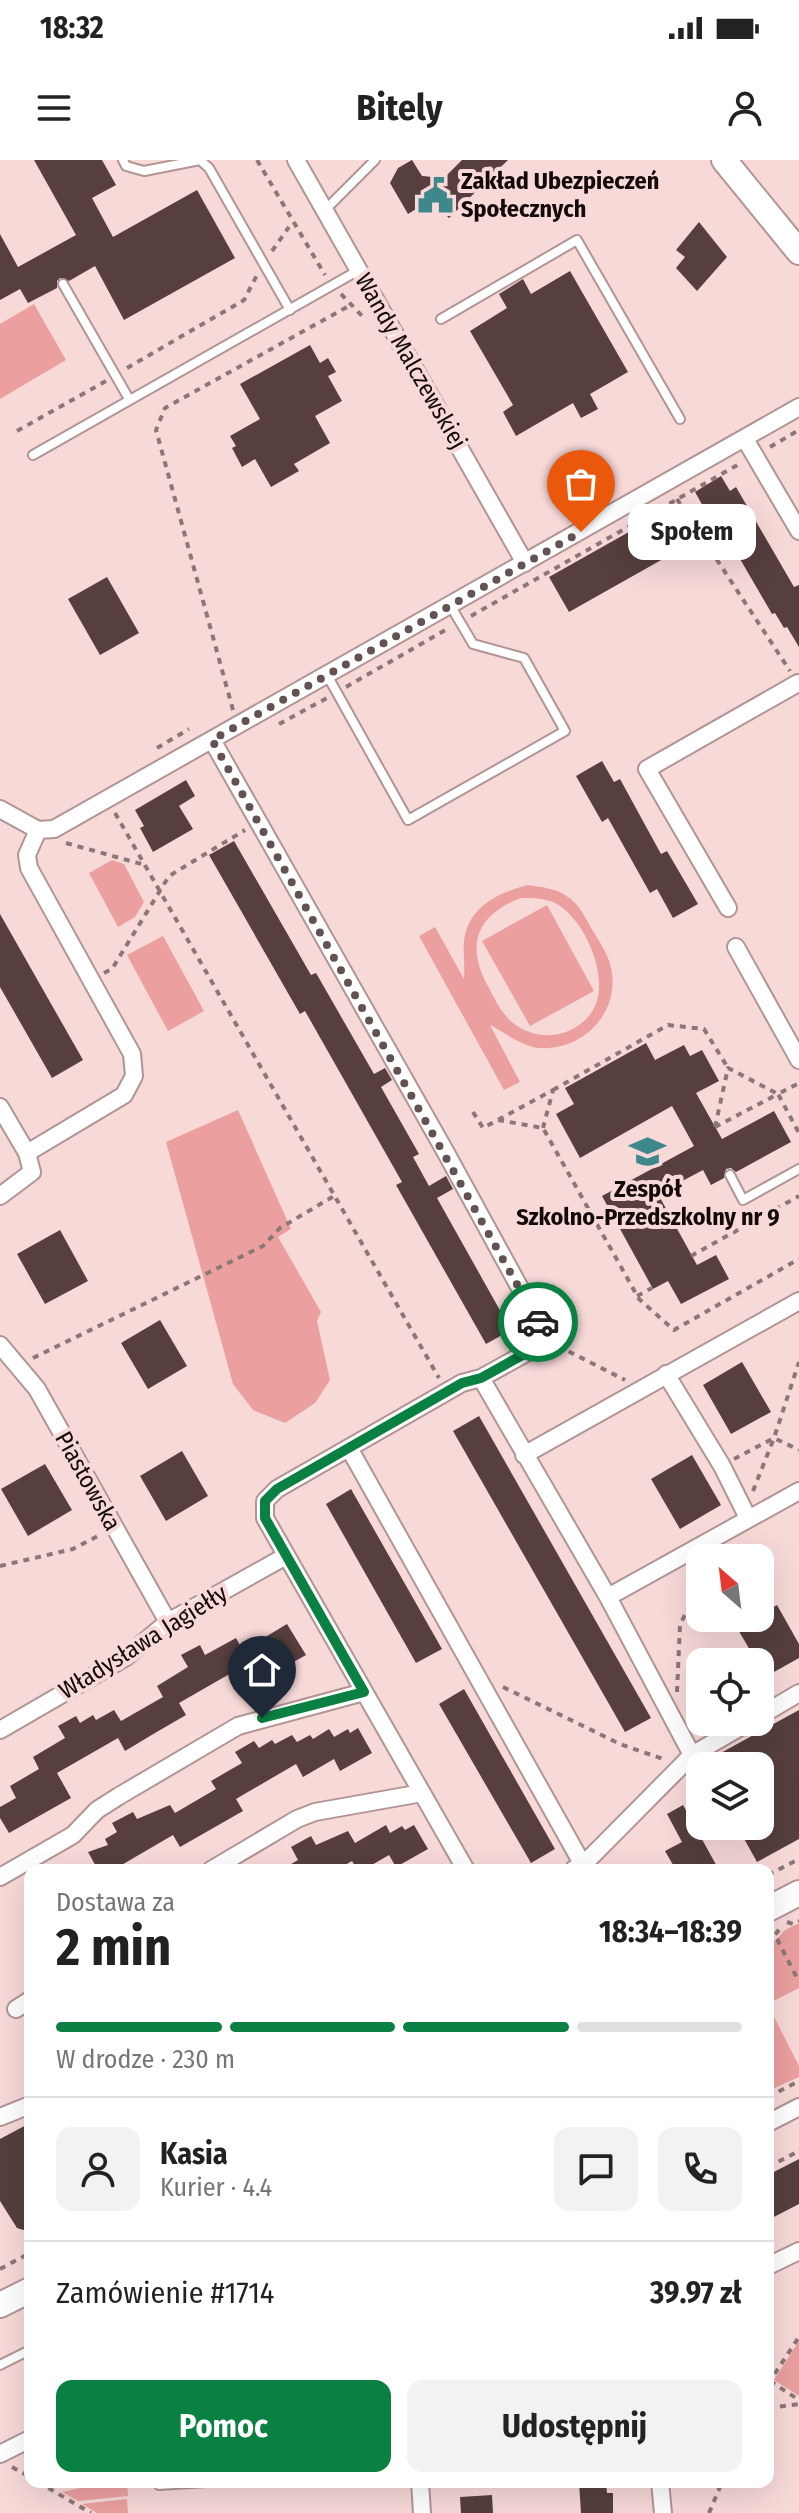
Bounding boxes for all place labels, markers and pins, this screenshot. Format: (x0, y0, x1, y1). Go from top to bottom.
place label: Zakład Ubezpieczeń Społecznych (461, 167, 659, 223)
public building icon: Zakład Ubezpieczeń Społecznych (416, 176, 454, 214)
pin (547, 450, 615, 532)
callout: Społem (629, 504, 757, 560)
school or university icon: Zespół Szkolno-Przedszkolny nr 9 (629, 1133, 667, 1171)
place label: Zespół Szkolno-Przedszkolny nr 9 (516, 1175, 780, 1231)
pin (228, 1636, 296, 1718)

